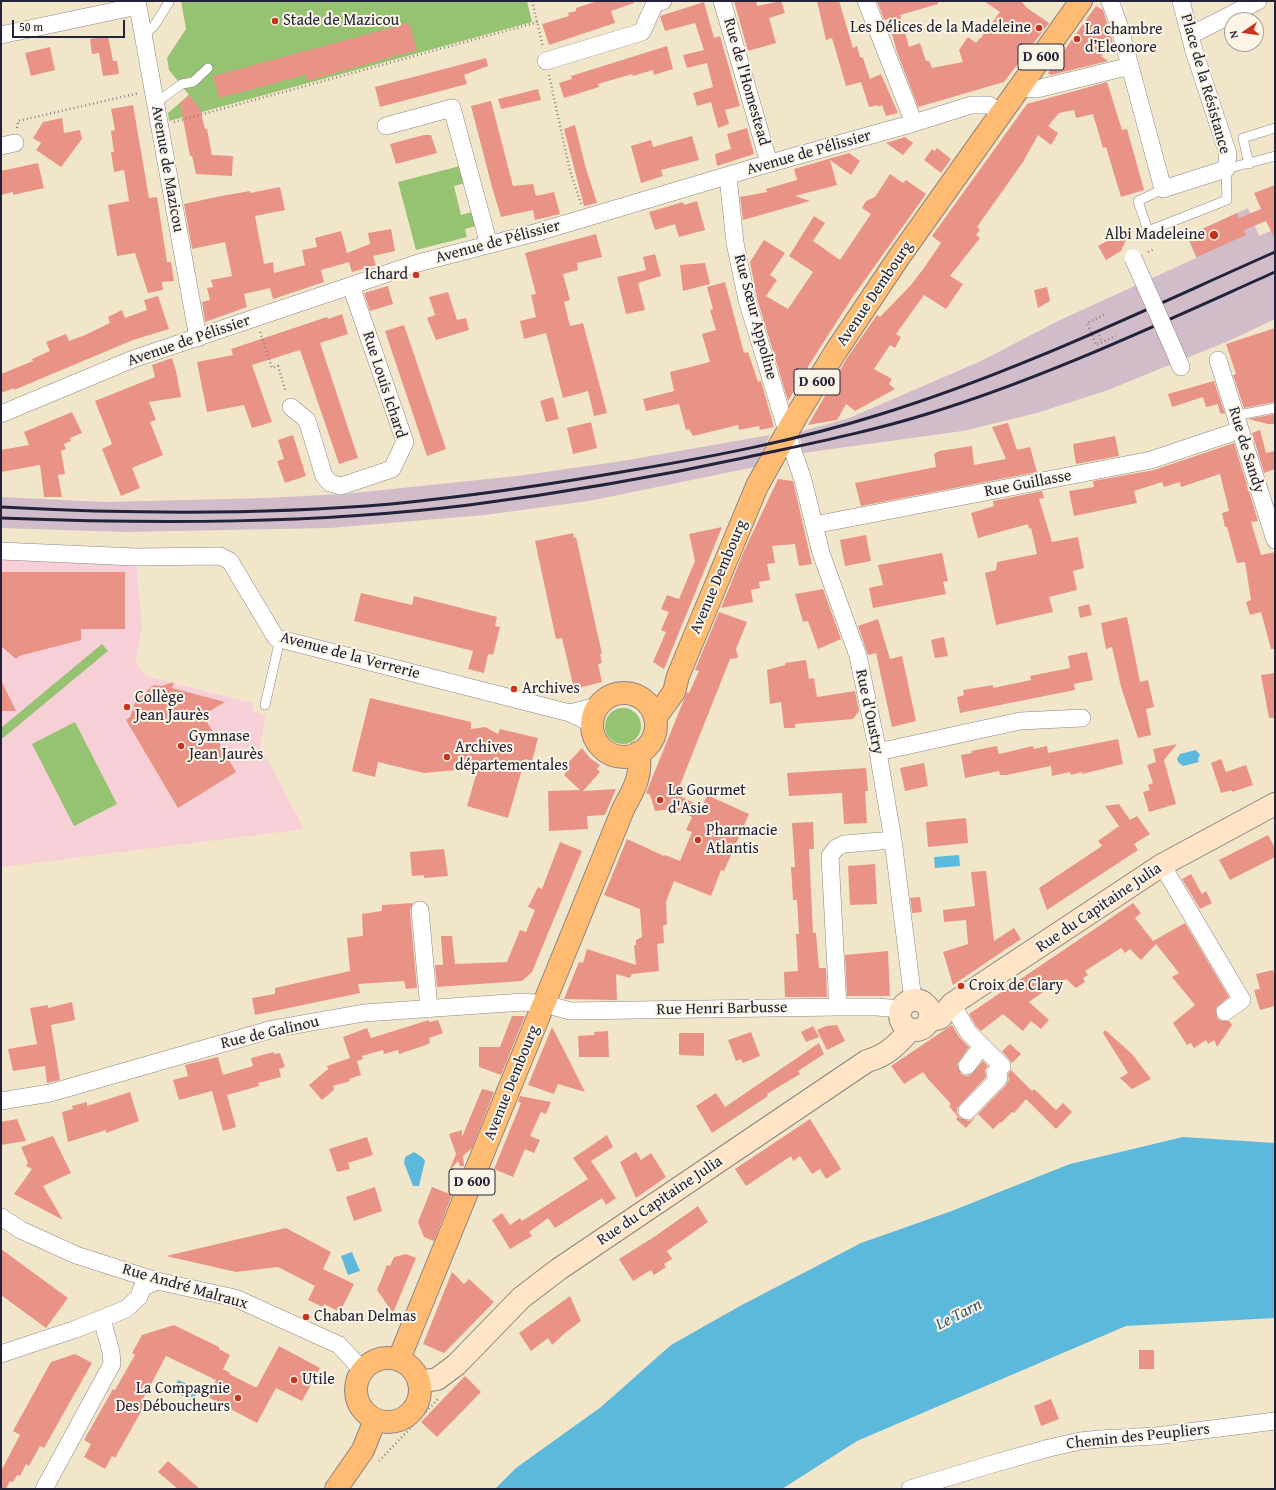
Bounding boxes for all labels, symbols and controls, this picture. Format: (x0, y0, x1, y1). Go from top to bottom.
place label: Stade de Mazicou (283, 11, 399, 31)
scale bar (14, 12, 127, 38)
street label: Place de la Résistance (1176, 12, 1234, 156)
north arrow (1224, 12, 1264, 52)
marker: Stade de Mazicou (270, 16, 280, 26)
street label: Rue de l'Homestead (719, 16, 773, 148)
text: 50 m (19, 18, 43, 35)
place label: Les Délices de la Madeleine (850, 18, 1031, 38)
place label: La chambre d’Eleonore (1085, 20, 1162, 58)
marker: Les Délices de la Madeleine (1034, 23, 1044, 33)
text: N (1225, 29, 1242, 40)
marker: La chambre d’Eleonore (1072, 34, 1082, 44)
road number: D 600 (1018, 44, 1064, 70)
street label: Avenue de Mazicou (146, 104, 188, 234)
street label: Avenue de Pélissier (745, 126, 873, 180)
street label: Avenue de Pélissier (433, 216, 563, 268)
place label: Albi Madeleine (1105, 225, 1205, 245)
marker: Albi Madeleine (1208, 229, 1220, 241)
street label: Avenue Dembourg (833, 238, 917, 350)
street label: Rue Sœur Appoline (729, 252, 781, 382)
place label: Ichard (365, 265, 408, 285)
marker: Ichard (411, 270, 421, 280)
street label: Avenue de Pélissier (125, 311, 253, 371)
street label: Rue Louis Ichard (358, 329, 410, 441)
road number: D 600 (794, 369, 840, 395)
street label: Rue de Sandy (1224, 404, 1268, 496)
street label: Rue Guillasse (983, 466, 1073, 502)
street label: Avenue Dembourg (686, 517, 752, 637)
street label: Avenue de la Verrerie (278, 628, 422, 684)
street label: Rue d'Oustry (851, 668, 887, 756)
place label: Archives (522, 679, 580, 699)
marker: Archives (509, 684, 519, 694)
place label: Collège Jean Jaurès (135, 688, 209, 726)
marker: Collège Jean Jaurès (122, 702, 132, 712)
place label: Gymnase Jean Jaurès (189, 727, 263, 765)
place label: Archives départementales (455, 738, 568, 776)
marker: Gymnase Jean Jaurès (176, 741, 186, 751)
marker: Archives départementales (442, 752, 452, 762)
place label: Le Gourmet d'Asie (668, 781, 746, 819)
marker: Le Gourmet d'Asie (655, 795, 665, 805)
place label: Pharmacie Atlantis (706, 821, 777, 859)
marker: Pharmacie Atlantis (693, 835, 703, 845)
street label: Rue du Capitaine Julia (1033, 859, 1165, 957)
place label: Croix de Clary (969, 976, 1063, 996)
marker: Croix de Clary (956, 981, 966, 991)
street label: Rue Henri Barbusse (656, 998, 788, 1020)
street label: Rue de Galinou (219, 1012, 321, 1054)
street label: Avenue Dembourg (480, 1023, 544, 1143)
street label: Rue du Capitaine Julia (594, 1152, 726, 1250)
road number: D 600 (449, 1169, 495, 1195)
street label: Rue André Malraux (120, 1260, 250, 1314)
water label: Le Tarn (932, 1295, 986, 1335)
place label: Chaban Delmas (314, 1307, 416, 1327)
marker: Chaban Delmas (301, 1312, 311, 1322)
place label: Utile (302, 1370, 335, 1390)
marker: Utile (289, 1375, 299, 1385)
place label: La Compagnie Des Déboucheurs (116, 1379, 230, 1417)
marker: La Compagnie Des Déboucheurs (233, 1393, 243, 1403)
street label: Chemin des Peupliers (1065, 1420, 1211, 1454)

